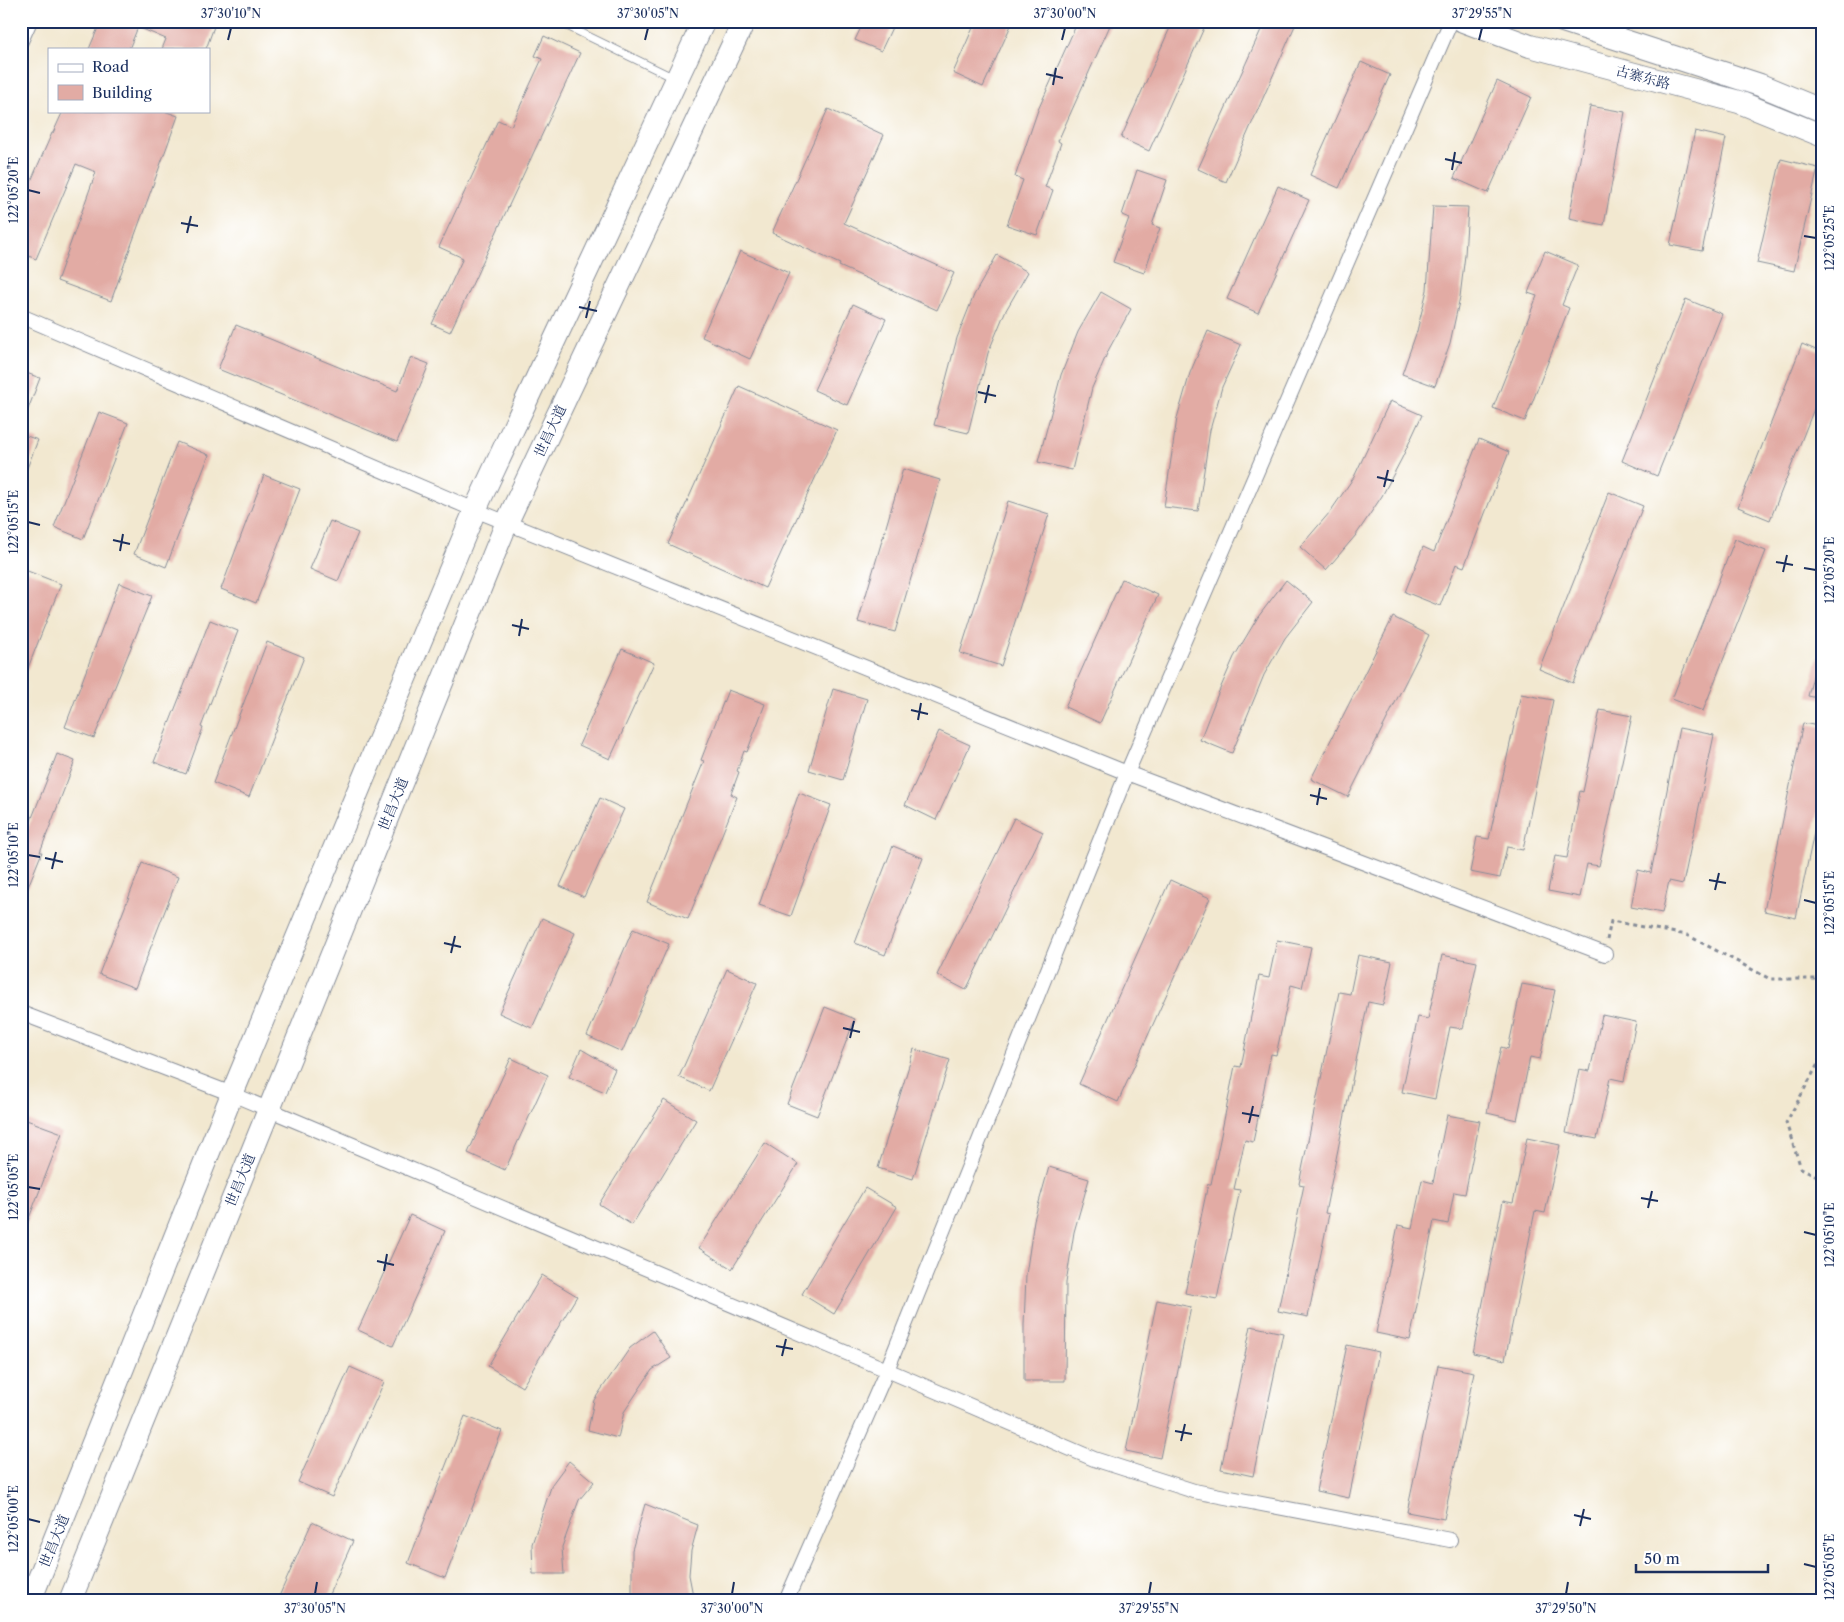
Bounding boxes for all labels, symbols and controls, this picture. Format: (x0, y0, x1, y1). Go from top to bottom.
text: 37°30'10"N (201, 6, 261, 21)
text: 37°30'05"N (617, 6, 679, 21)
text: 37°30'00"N (1034, 6, 1097, 21)
text: 37°29'55"N (1452, 6, 1512, 21)
legend (48, 48, 210, 112)
text: Road (92, 57, 129, 76)
street label: 古寨东路 (1614, 61, 1672, 93)
text: Building (92, 83, 152, 102)
text: 122°05'20"E (6, 157, 21, 223)
text: 122°05'25"E (1822, 205, 1837, 271)
street label: 世昌大道 (530, 402, 570, 460)
text: 122°05'15"E (6, 490, 21, 554)
text: 122°05'20"E (1822, 537, 1837, 603)
street label: 世昌大道 (374, 775, 412, 833)
text: 122°05'10"E (6, 823, 21, 887)
text: 122°05'15"E (1822, 871, 1837, 935)
street label: 世昌大道 (221, 1151, 259, 1209)
text: 122°05'05"E (6, 1154, 21, 1220)
text: 122°05'10"E (1822, 1203, 1837, 1267)
text: 122°05'00"E (6, 1485, 21, 1553)
street label: 世昌大道 (35, 1512, 73, 1570)
text: 122°05'05"E (1822, 1534, 1837, 1600)
scale bar (1636, 1542, 1769, 1574)
text: 50 m (1644, 1549, 1680, 1568)
text: 37°30'05"N (284, 1601, 346, 1616)
text: 37°30'00"N (701, 1601, 764, 1616)
text: 37°29'55"N (1119, 1601, 1179, 1616)
text: 37°29'50"N (1535, 1601, 1597, 1616)

